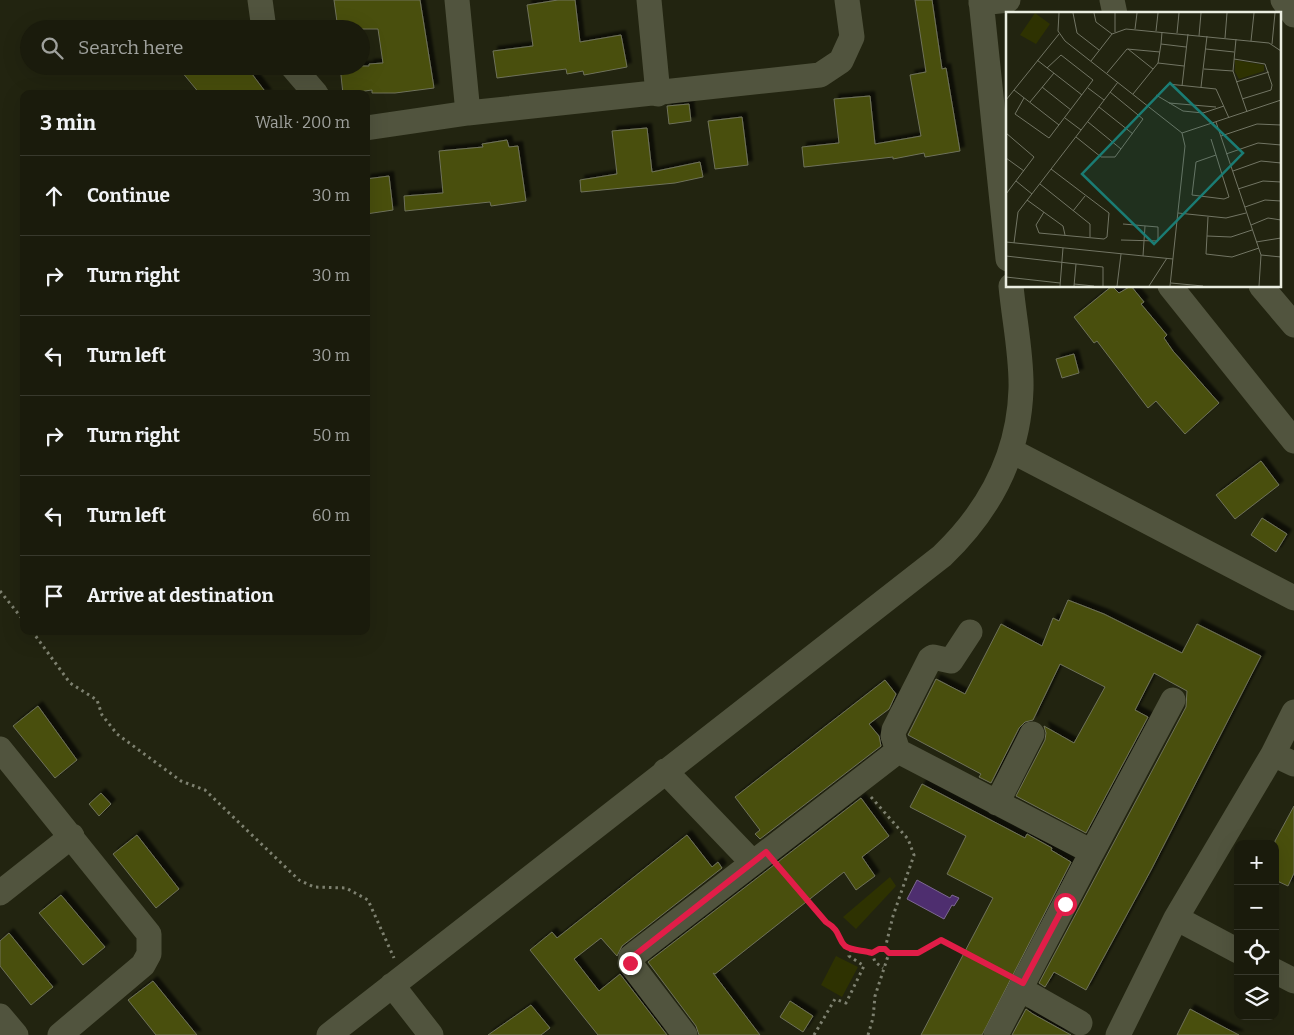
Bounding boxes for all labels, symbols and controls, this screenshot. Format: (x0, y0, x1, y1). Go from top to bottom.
inset map (1006, 12, 1282, 288)
search box (20, 20, 370, 75)
icon: search (38, 34, 66, 62)
text: Search here (78, 36, 183, 59)
text: 3 min (40, 110, 96, 136)
text: Walk · 200 m (255, 113, 350, 132)
icon: ahead (40, 182, 68, 210)
text: Continue (87, 184, 170, 207)
text: 30 m (312, 186, 350, 205)
icon: right (40, 262, 68, 290)
text: Turn right (87, 264, 180, 287)
text: 30 m (312, 266, 350, 285)
icon: left (40, 342, 68, 370)
text: Turn left (87, 344, 166, 367)
text: 30 m (312, 346, 350, 365)
icon: right (40, 422, 68, 450)
text: Turn right (87, 424, 180, 447)
text: 50 m (313, 426, 350, 445)
icon: left (40, 502, 68, 530)
text: Turn left (87, 504, 166, 527)
text: 60 m (312, 506, 350, 525)
icon: arrive (40, 582, 68, 610)
text: Arrive at destination (87, 584, 274, 607)
map controls (1234, 840, 1279, 1020)
button: + (1234, 840, 1279, 885)
button: − (1234, 885, 1279, 930)
route start (1054, 893, 1077, 916)
button: locate (1234, 930, 1279, 975)
route end (619, 952, 642, 975)
button: layers (1234, 975, 1279, 1020)

